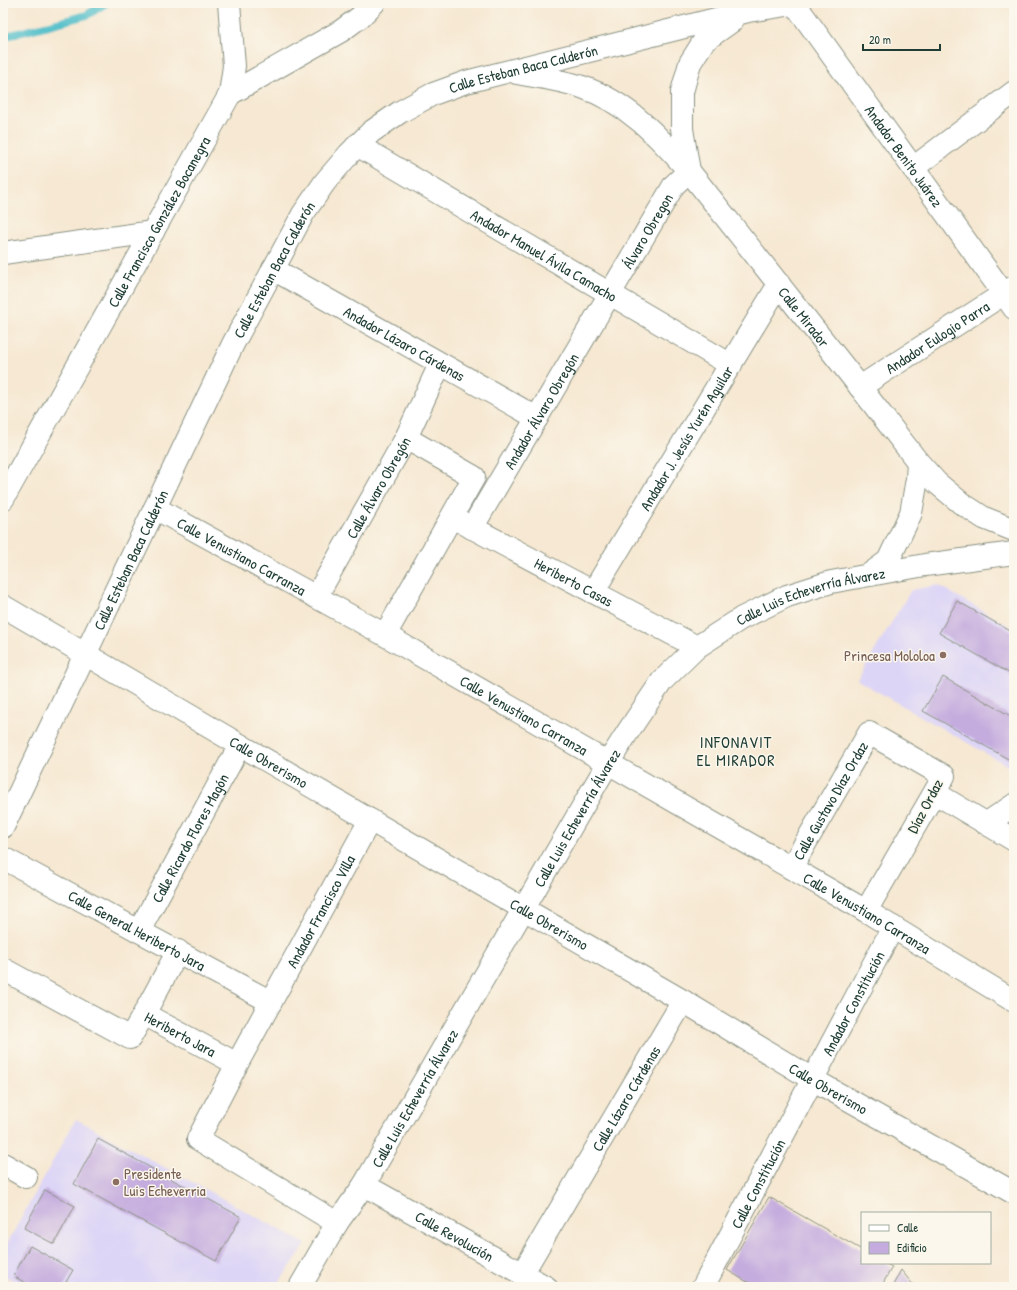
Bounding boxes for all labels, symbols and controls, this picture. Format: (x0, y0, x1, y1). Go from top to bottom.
scale bar (863, 26, 940, 52)
text: 20 m (869, 31, 891, 48)
street label: Calle Esteban Baca Calderón (446, 39, 600, 98)
street label: Andador Benito Juárez (860, 100, 949, 211)
street label: Calle Francisco González Bocanegra (102, 132, 215, 311)
street label: Álvaro Obregon (617, 189, 678, 272)
street label: Calle Esteban Baca Calderón (228, 196, 320, 342)
street label: Andador Manuel Ávila Camacho (467, 204, 621, 306)
street label: Calle Mirador (774, 282, 835, 351)
street label: Andador Eulogio Parra (881, 295, 993, 378)
street label: Andador Lázaro Cárdenas (340, 301, 469, 386)
street label: Andador Álvaro Obregón (499, 349, 583, 473)
street label: Andador J. Jesús Yurén Aguilar (634, 361, 738, 514)
street label: Calle Álvaro Obregón (341, 432, 415, 542)
street label: Calle Esteban Baca Calderón (88, 486, 173, 633)
street label: Calle Venustiano Carranza (173, 512, 310, 600)
street label: Heriberto Casas (531, 552, 617, 611)
street label: Calle Luis Echeverría Álvarez (731, 562, 887, 630)
place label: Princesa Mololoa (844, 645, 935, 666)
marker: Princesa Mololoa (938, 650, 948, 660)
street label: Calle Venustiano Carranza (456, 670, 592, 760)
street label: Calle Obrerismo (226, 731, 312, 793)
district label: INFONAVIT EL MIRADOR (697, 731, 775, 771)
street label: Calle Gustavo Díaz Ordaz (787, 737, 873, 864)
street label: Calle Luis Echeverría Álvarez (528, 744, 625, 891)
street label: Calle Ricardo Flores Magón (146, 769, 233, 906)
street label: Díaz Ordaz (902, 775, 948, 837)
street label: Andador Francisco Villa (281, 851, 360, 971)
street label: Calle Venustiano Carranza (800, 867, 935, 958)
street label: Calle General Heriberto Jara (65, 884, 209, 975)
street label: Calle Obrerismo (506, 893, 592, 955)
street label: Andador Constitución (817, 947, 889, 1059)
street label: Heriberto Jara (141, 1006, 220, 1061)
street label: Calle Luis Echeverría Álvarez (366, 1024, 463, 1171)
street label: Calle Lázaro Cárdenas (586, 1041, 665, 1155)
street label: Calle Obrerismo (785, 1057, 872, 1119)
street label: Calle Constitución (725, 1135, 790, 1232)
place label: Presidente Luis Echeverria (124, 1163, 206, 1201)
marker: Presidente Luis Echeverria (111, 1177, 121, 1187)
street label: Calle Revolución (412, 1205, 498, 1266)
legend (861, 1212, 991, 1264)
text: Calle (897, 1219, 918, 1236)
text: Edificio (897, 1239, 927, 1256)

